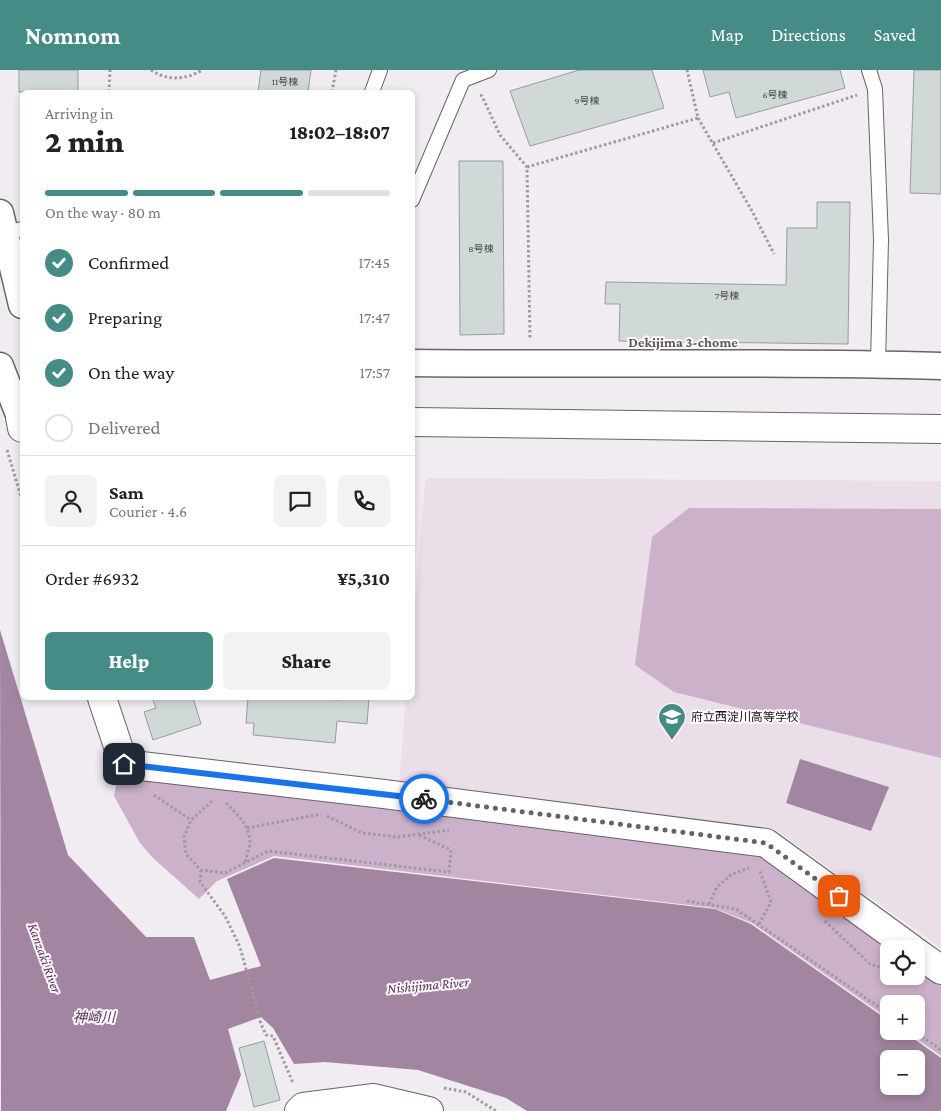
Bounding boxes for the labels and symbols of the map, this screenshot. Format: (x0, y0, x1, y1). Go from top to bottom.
house number: 11号棟 (272, 76, 298, 87)
house number: 6号棟 (762, 89, 788, 100)
house number: 9号棟 (574, 95, 600, 106)
house number: 8号棟 (468, 243, 494, 254)
house number: 7号棟 (715, 290, 739, 301)
district label: Dekijima 3-chome (628, 334, 738, 351)
school or university icon: 府立西淀川高等学校 (657, 702, 687, 741)
place label: 府立西淀川高等学校 (691, 710, 799, 724)
pin (103, 743, 145, 785)
courier (399, 774, 449, 824)
pin (818, 875, 860, 917)
water label: Kanzaki River (25, 921, 65, 996)
water label: Nishijima River (386, 973, 471, 998)
water label: 神崎川 (73, 1009, 117, 1025)

